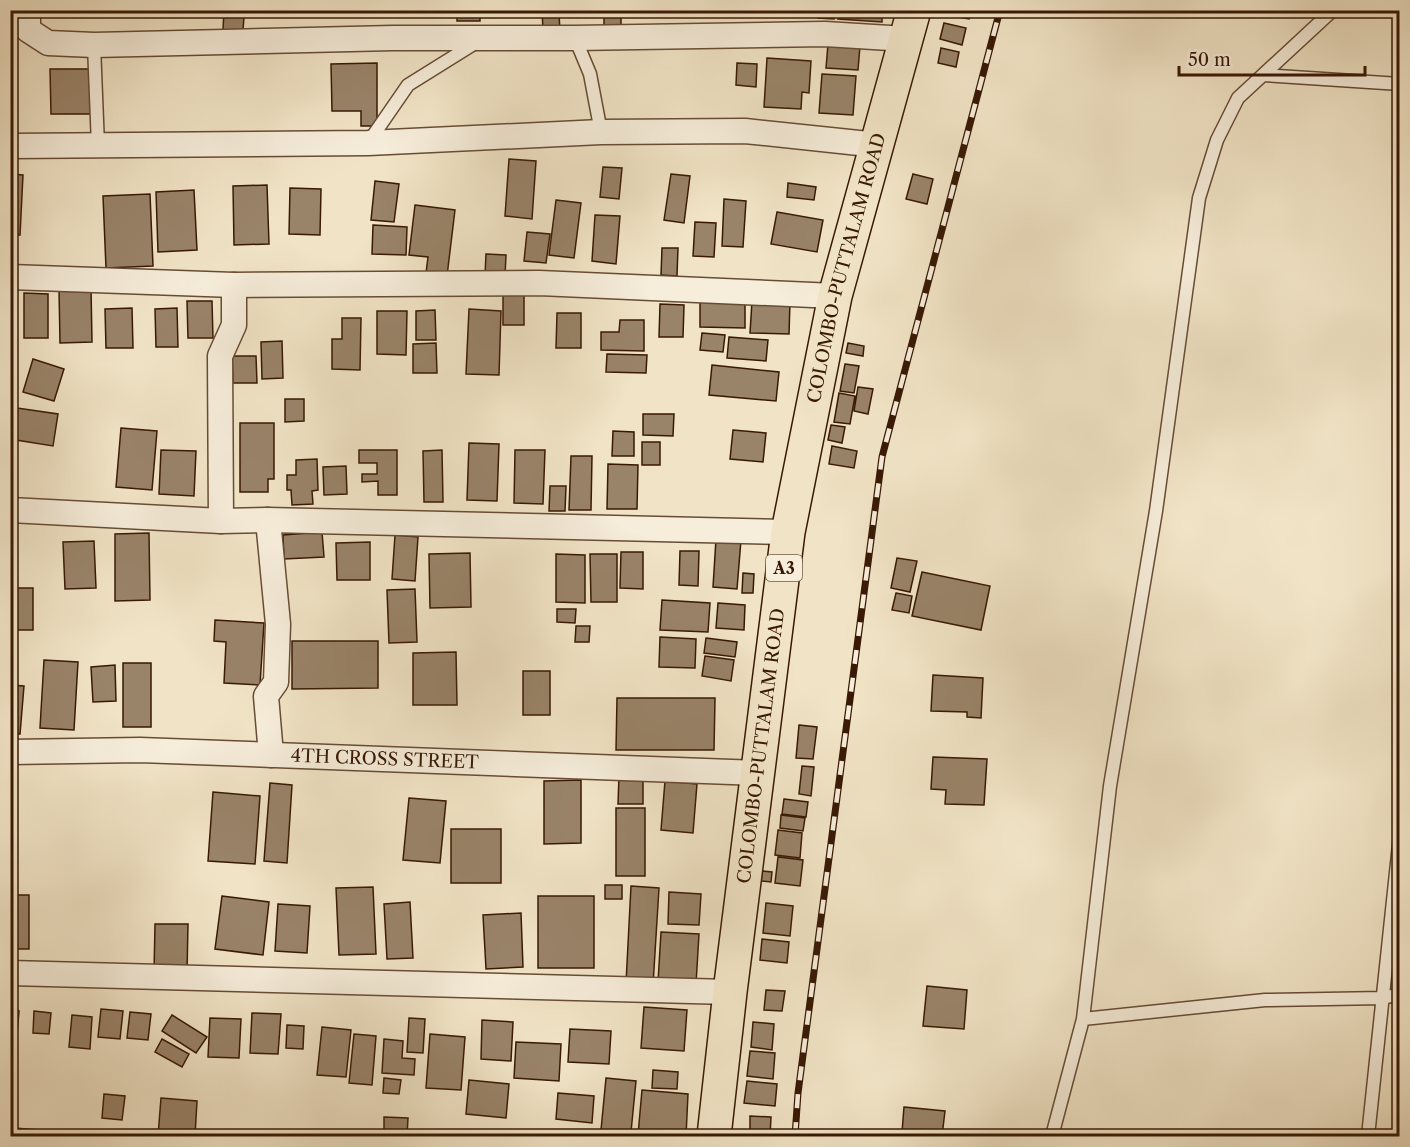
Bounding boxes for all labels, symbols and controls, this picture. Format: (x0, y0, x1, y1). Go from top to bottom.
scale bar (1179, 39, 1365, 77)
text: 50 m (1188, 49, 1231, 71)
street label: COLOMBO-PUTTALAM ROAD (803, 131, 890, 405)
road number: A3 (766, 555, 802, 581)
street label: COLOMBO-PUTTALAM ROAD (733, 607, 789, 885)
street label: 4TH CROSS STREET (290, 745, 480, 774)

